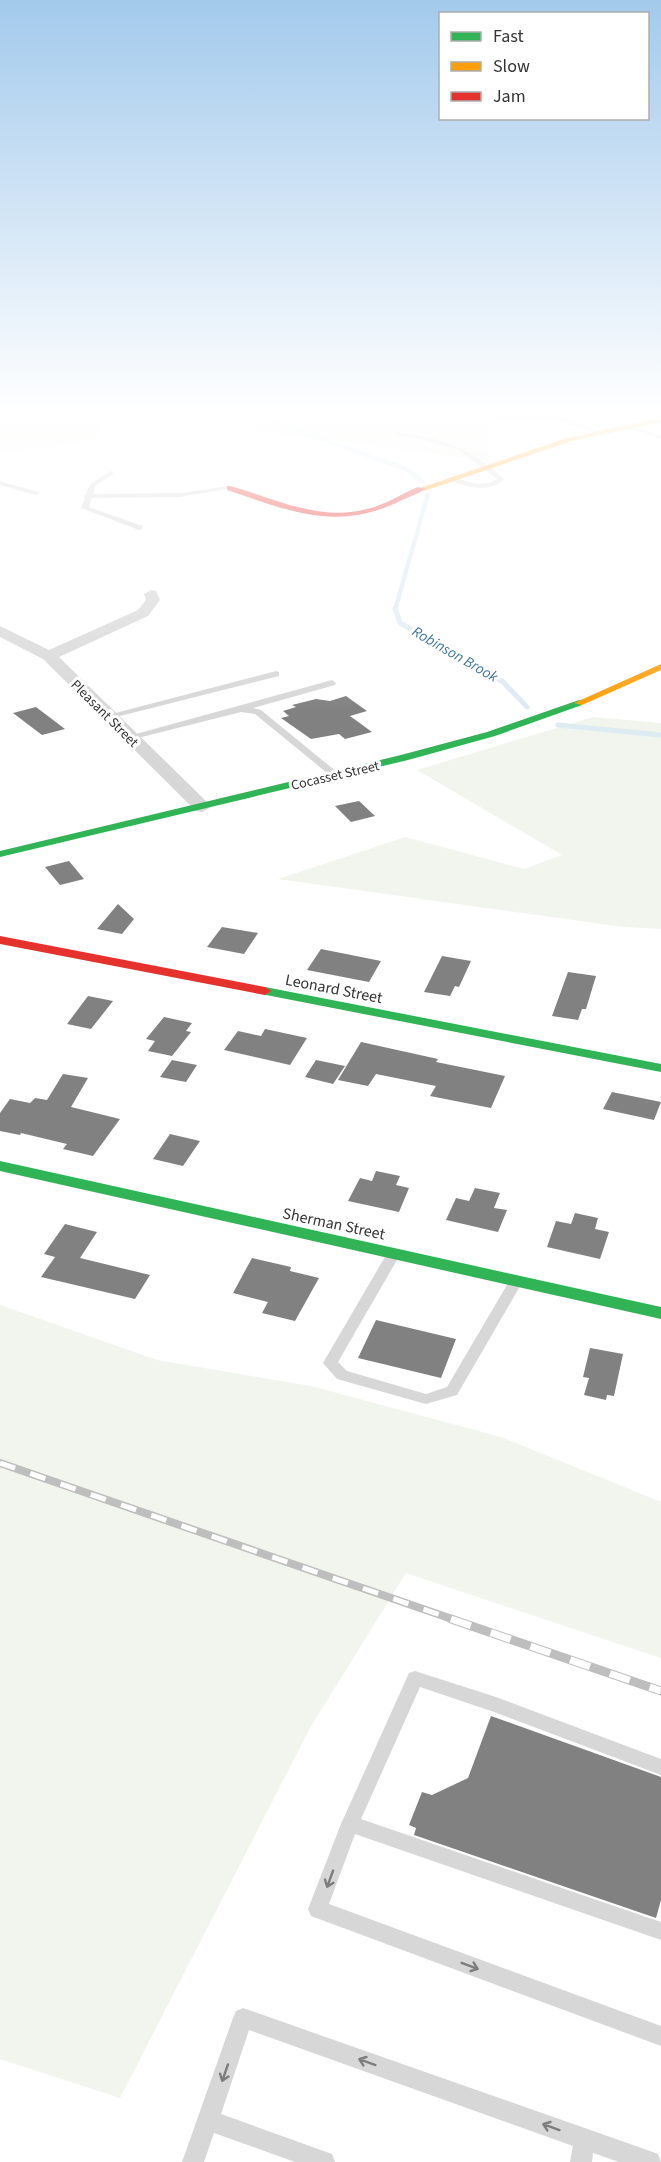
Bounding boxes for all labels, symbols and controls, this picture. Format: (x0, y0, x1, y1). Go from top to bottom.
legend (439, 12, 649, 120)
text: Fast (493, 24, 524, 49)
text: Slow (493, 54, 530, 79)
text: Jam (493, 84, 526, 109)
water label: Robinson Brook (408, 621, 502, 688)
street label: Pleasant Street (66, 675, 143, 752)
street label: Cocasset Street (289, 756, 382, 796)
street label: Leonard Street (283, 969, 385, 1009)
street label: Sherman Street (281, 1202, 388, 1246)
one-way arrow (323, 1869, 334, 1887)
one-way arrow (460, 1961, 479, 1972)
one-way arrow (358, 2055, 377, 2066)
one-way arrow (218, 2063, 229, 2082)
one-way arrow (542, 2121, 561, 2132)

